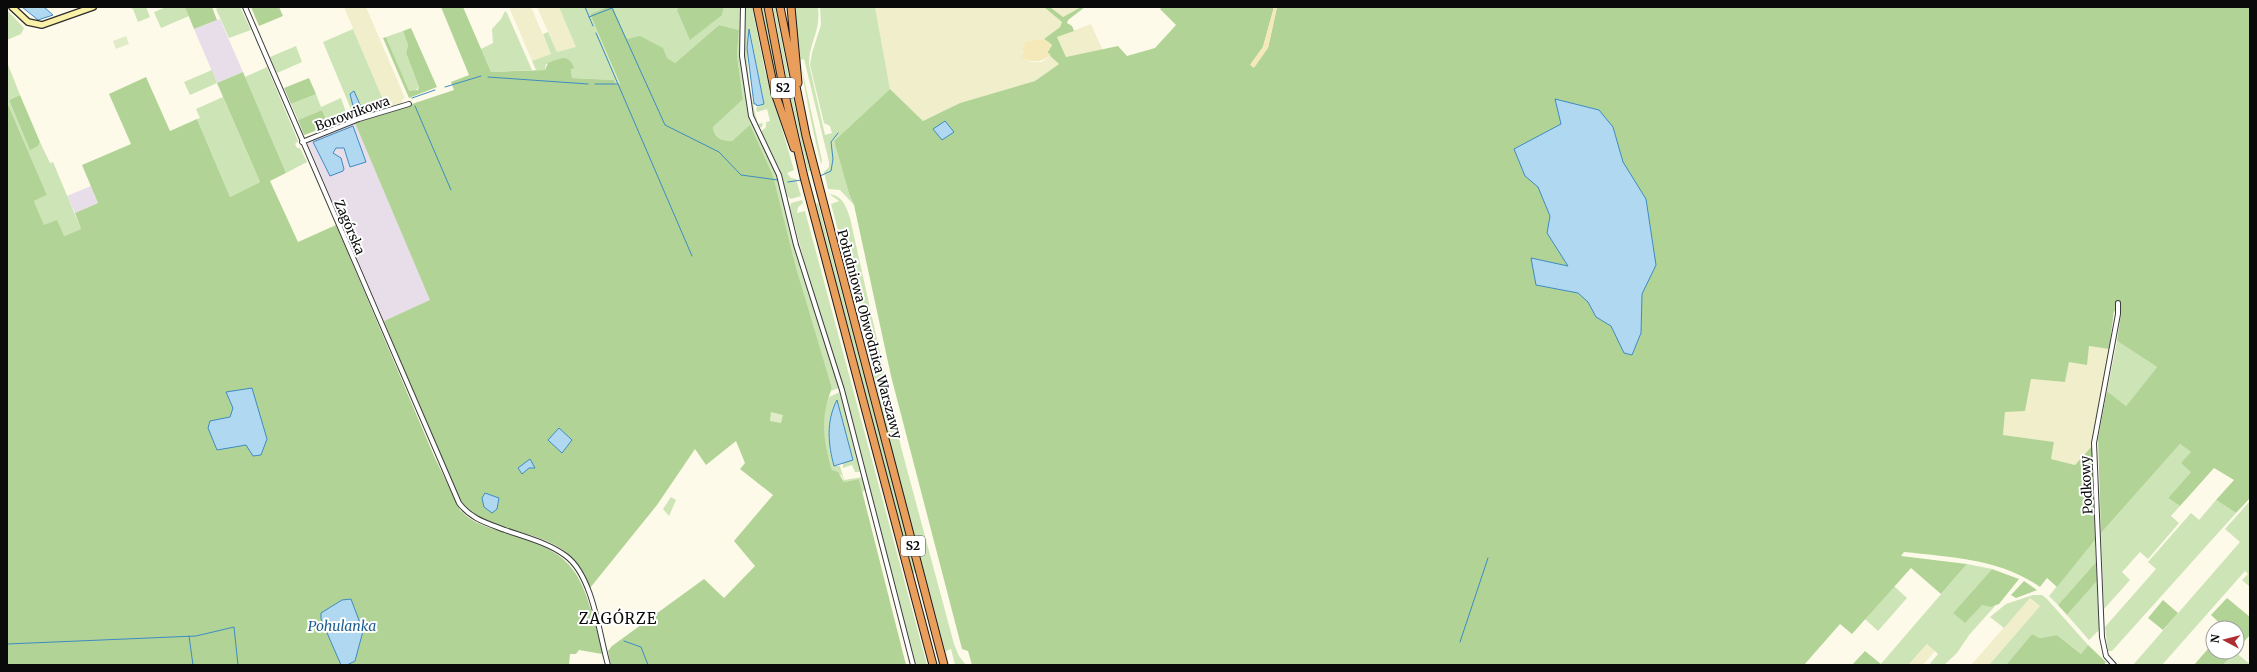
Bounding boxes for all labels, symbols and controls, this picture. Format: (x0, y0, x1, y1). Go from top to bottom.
road number: S2 (771, 78, 795, 98)
street label: Borowikowa (312, 92, 392, 135)
street label: Zagórska (330, 197, 369, 257)
street label: Południowa Obwodnica Warszawy (833, 228, 906, 441)
street label: Podkowy (2076, 455, 2097, 515)
road number: S2 (901, 536, 925, 556)
district label: ZAGÓRZE (579, 608, 657, 628)
water label: Pohulanka (308, 617, 376, 635)
north arrow (2205, 620, 2245, 660)
text: N (2208, 633, 2223, 644)

